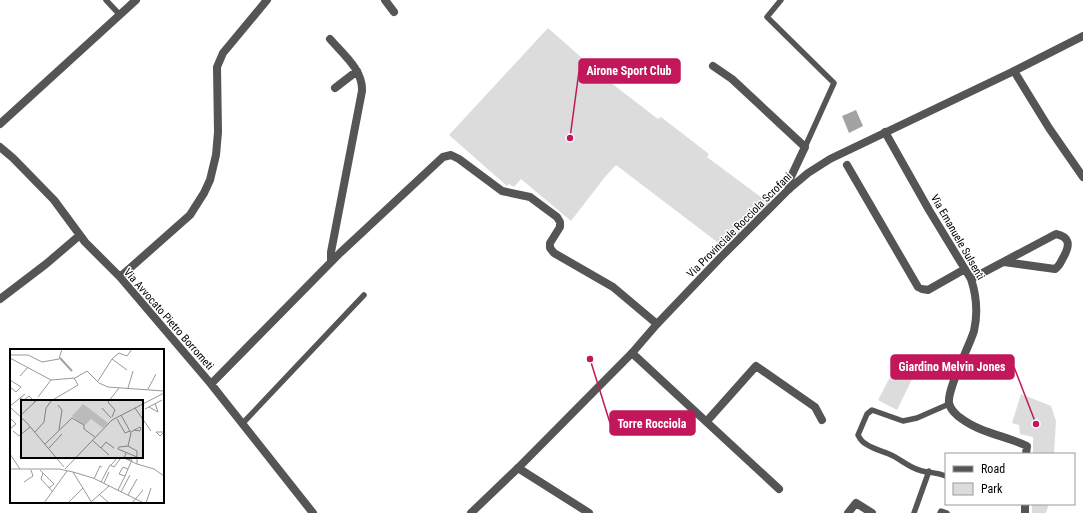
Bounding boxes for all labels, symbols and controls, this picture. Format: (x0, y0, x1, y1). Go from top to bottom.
callout: Airone Sport Club (579, 59, 680, 83)
text: Airone Sport Club (586, 64, 672, 78)
street label: Via Provinciale Rocciola Scrofani (684, 170, 794, 280)
street label: Via Emanuele Sulsenti (928, 192, 987, 282)
street label: Via Avvocato Pietro Borrometi (121, 266, 216, 373)
inset map (10, 349, 164, 503)
callout: Giardino Melvin Jones (891, 355, 1014, 379)
text: Giardino Melvin Jones (898, 360, 1006, 374)
callout: Torre Rocciola (610, 411, 695, 435)
text: Torre Rocciola (618, 417, 687, 431)
legend (945, 453, 1075, 505)
text: Road (981, 462, 1005, 476)
text: Park (981, 482, 1003, 496)

